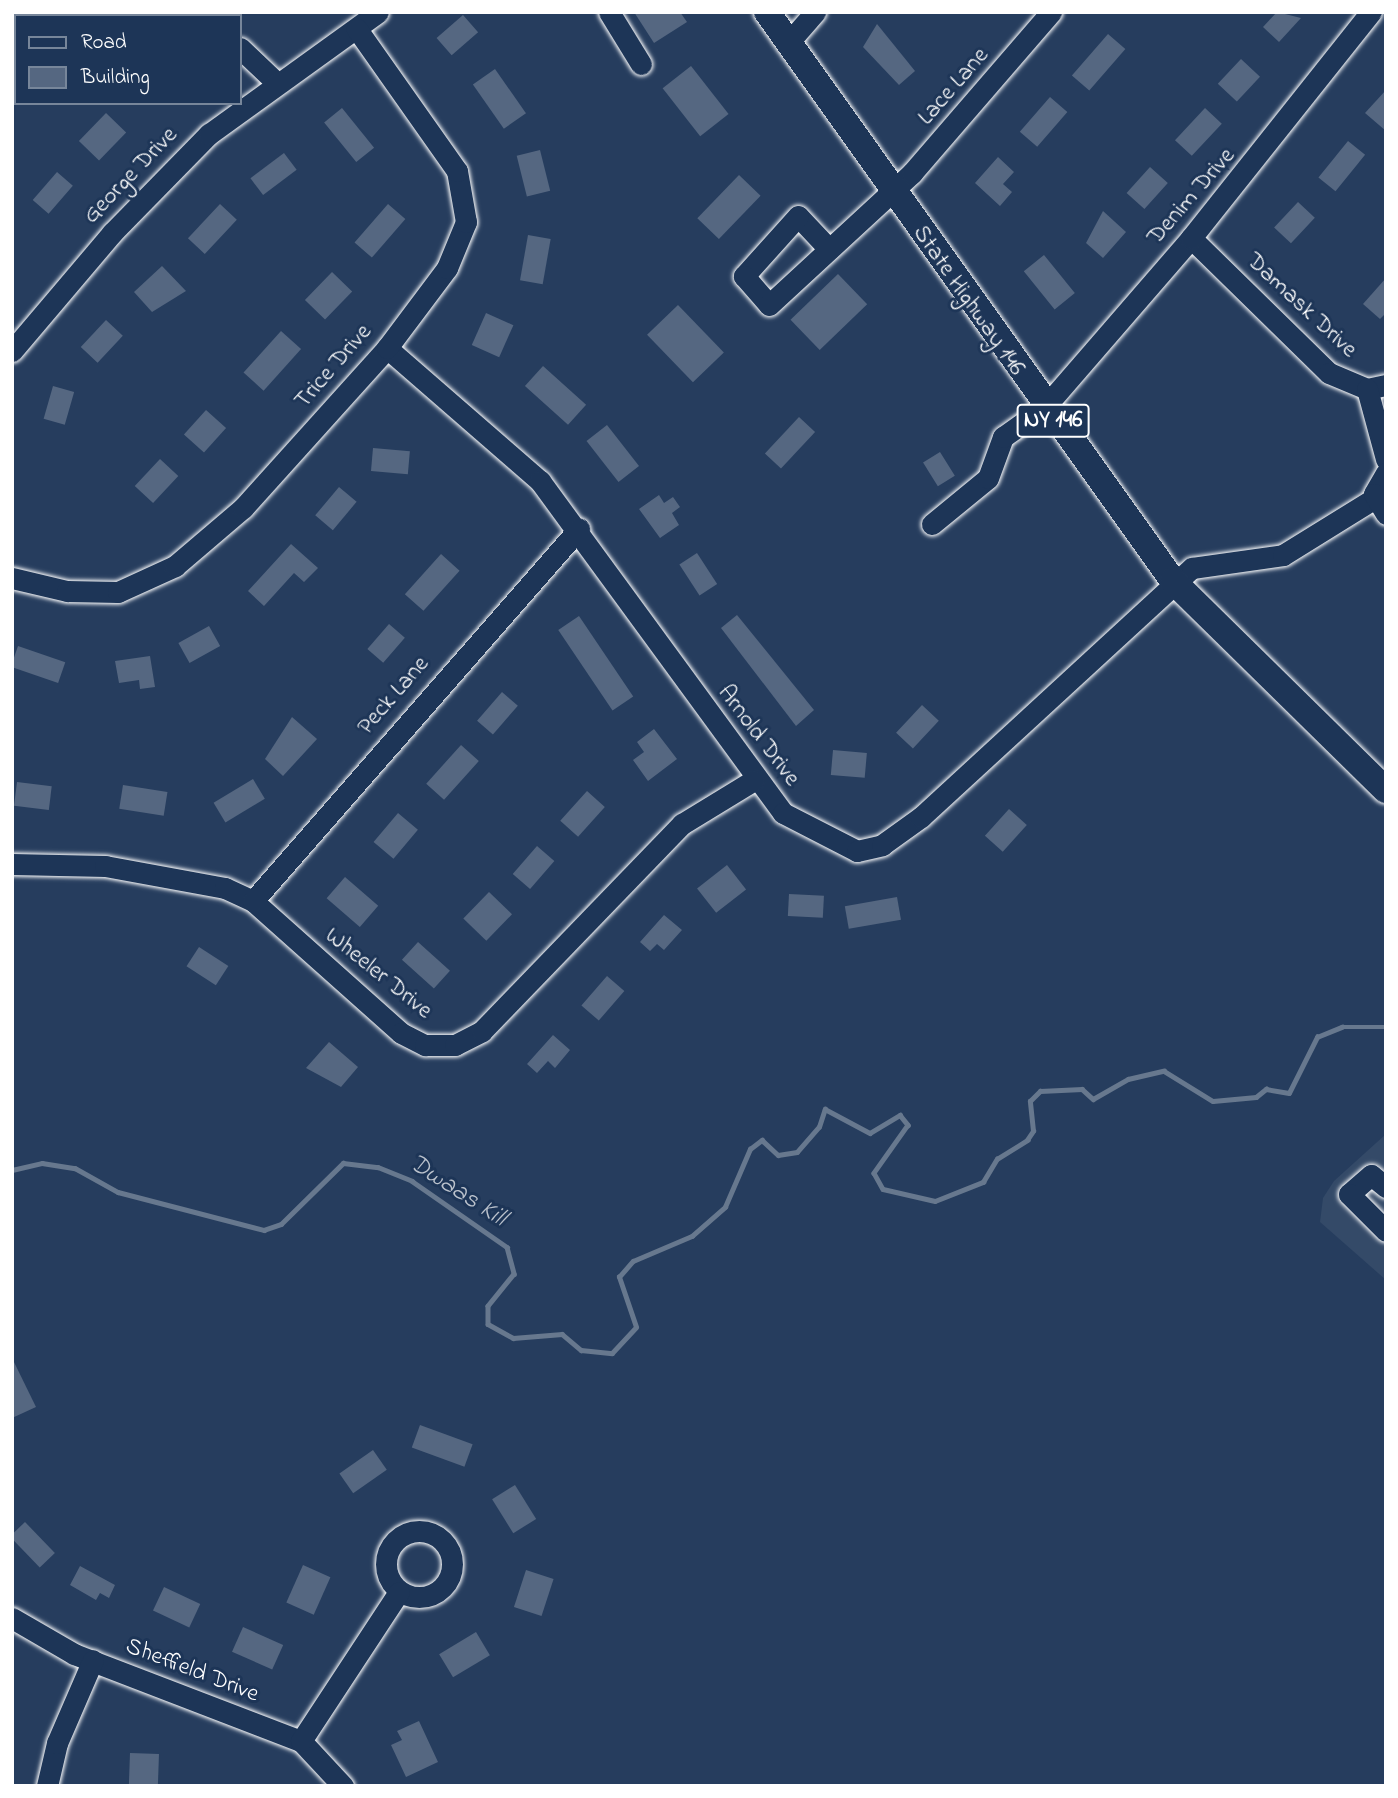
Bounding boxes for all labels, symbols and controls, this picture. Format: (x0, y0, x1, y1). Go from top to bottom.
legend (14, 14, 242, 105)
text: Road (81, 28, 127, 58)
street label: Lace Lane (912, 42, 996, 132)
text: Building (81, 63, 150, 93)
street label: George Drive (78, 122, 184, 230)
street label: Denim Drive (1142, 143, 1242, 251)
street label: State Highway 146 (905, 220, 1031, 382)
street label: Damask Drive (1240, 247, 1362, 365)
street label: Trice Drive (289, 319, 379, 415)
road number: NY 146 (1016, 402, 1090, 440)
street label: Peck Lane (352, 651, 436, 741)
street label: Arnold Drive (711, 680, 805, 792)
street label: Wheeler Drive (318, 922, 438, 1026)
water label: Dwaas Kill (402, 1149, 512, 1235)
street label: Sheffield Drive (121, 1632, 263, 1710)

